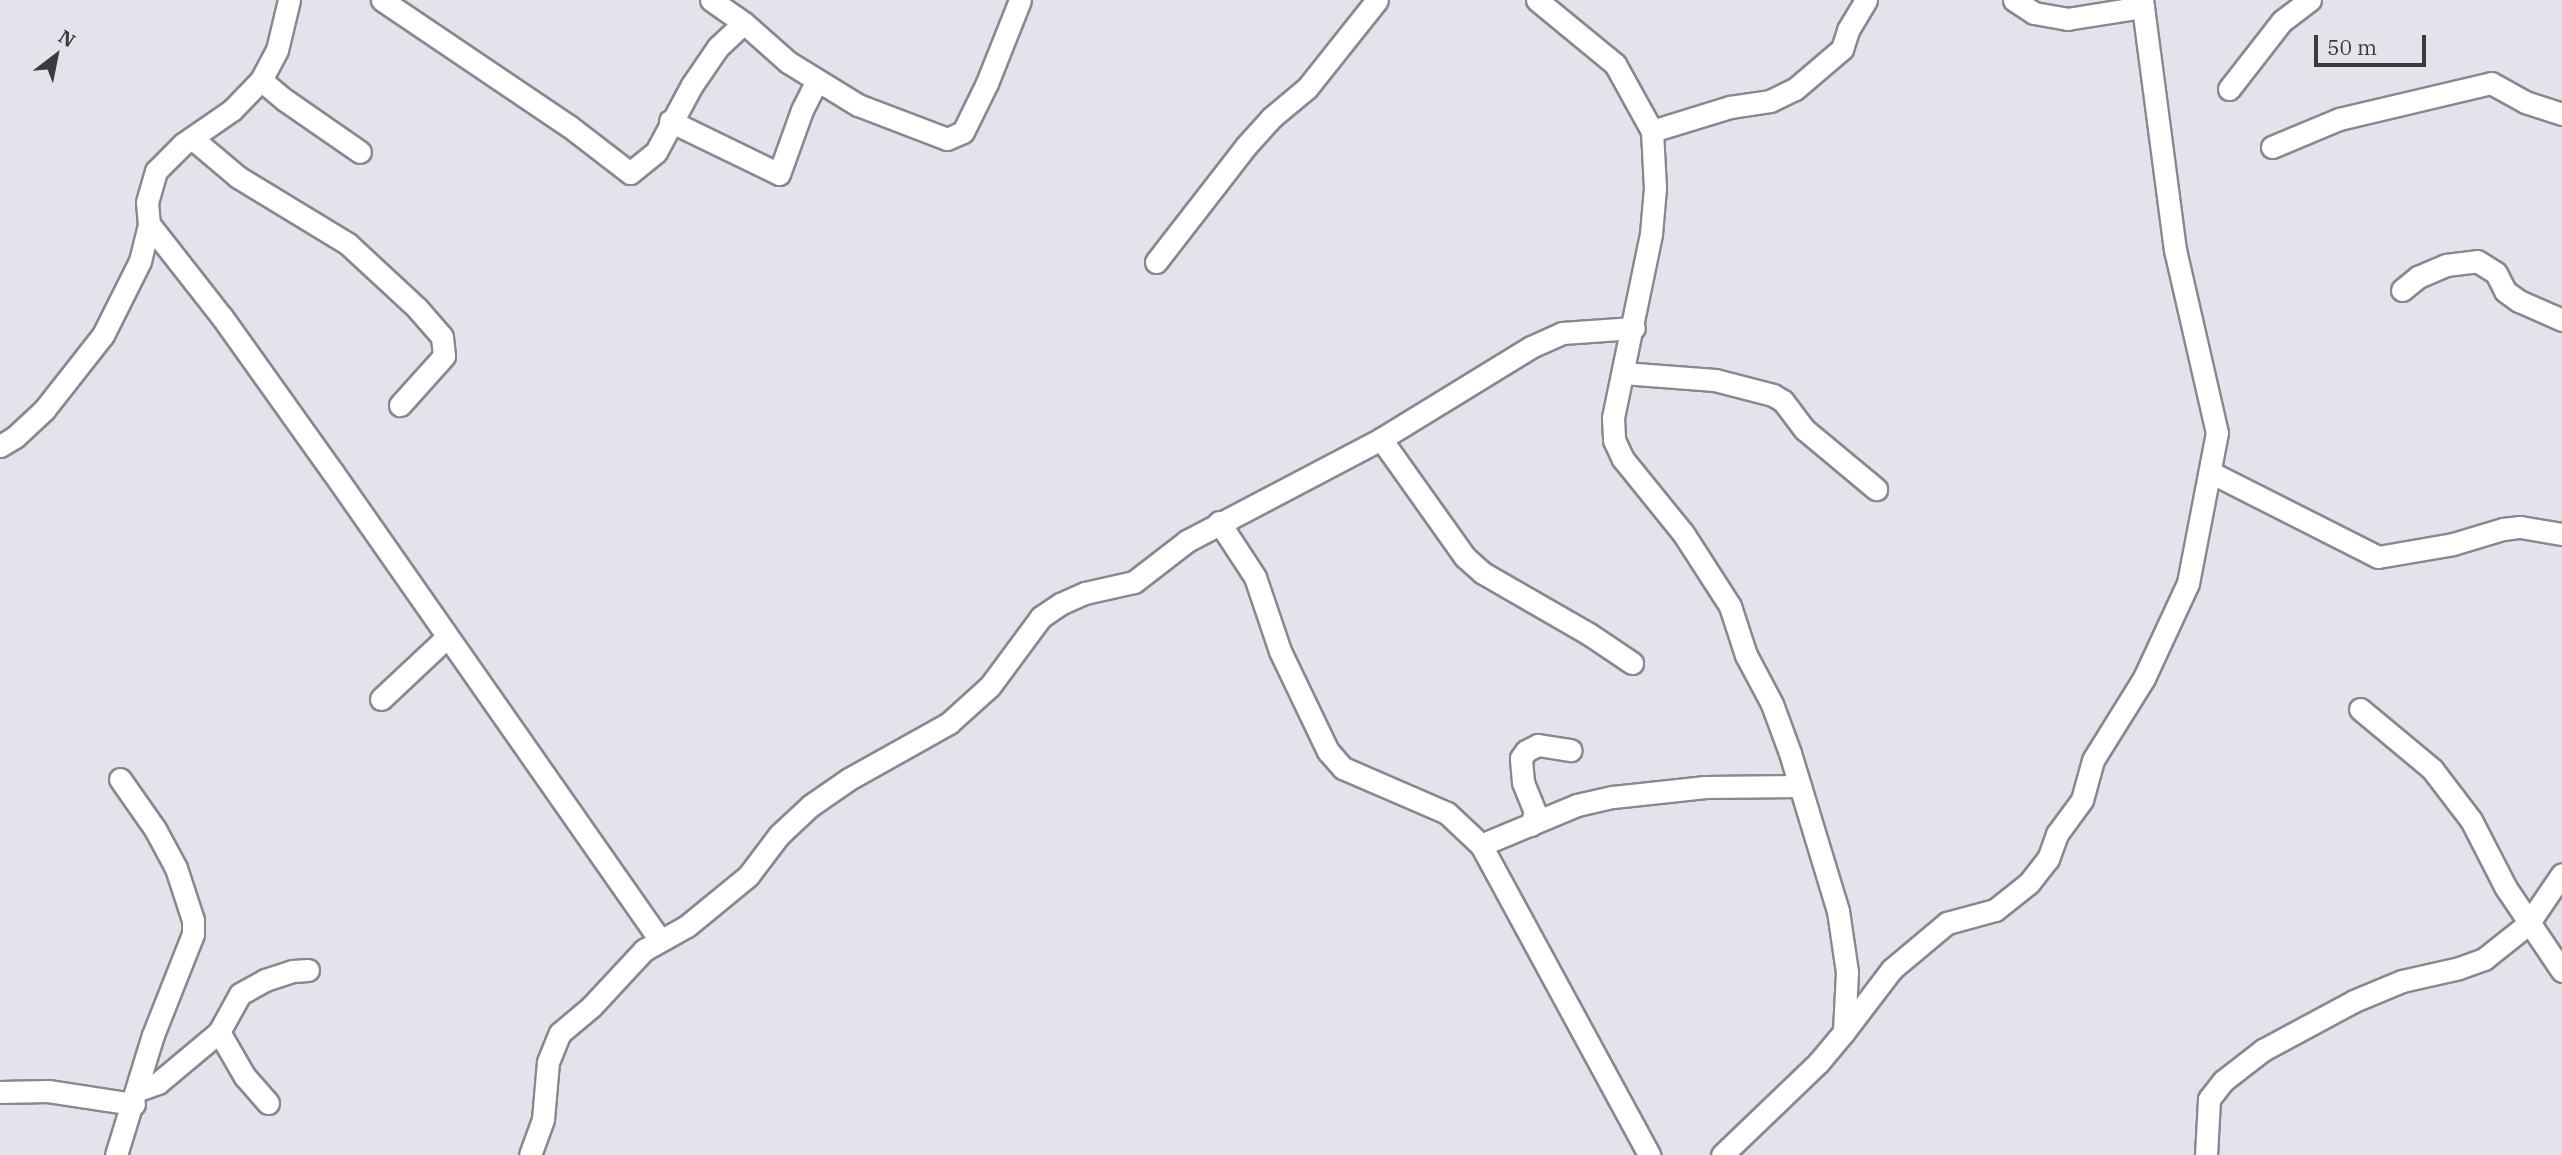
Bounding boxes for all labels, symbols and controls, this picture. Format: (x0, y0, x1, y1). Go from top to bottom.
north arrow (21, 21, 91, 91)
scale bar (2317, 21, 2429, 65)
text: N (54, 24, 80, 52)
text: 50 m (2327, 33, 2377, 61)

